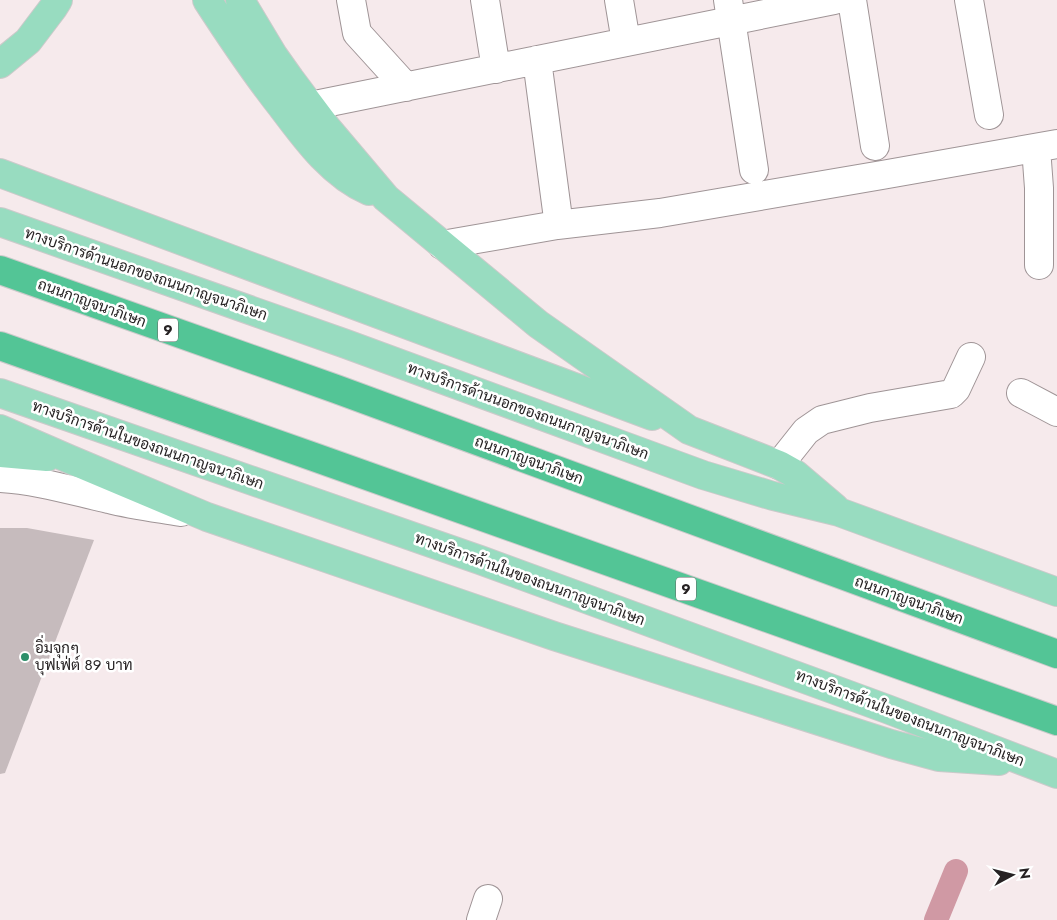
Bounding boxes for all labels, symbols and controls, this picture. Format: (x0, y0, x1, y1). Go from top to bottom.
street label: ทางบริการด้านนอกของถนนกาญจนาภิเษก (22, 224, 270, 324)
street label: ถนนกาญจนาภิเษก (35, 275, 149, 331)
road number: 9 (158, 318, 178, 342)
street label: ทางบริการด้านนอกของถนนกาญจนาภิเษก (405, 359, 651, 463)
street label: ทางบริการด้านในของถนนกาญจนาภิเษก (29, 395, 267, 495)
street label: ถนนกาญจนาภิเษก (472, 432, 586, 488)
street label: ทางบริการด้านในของถนนกาญจนาภิเษก (412, 527, 648, 631)
street label: ถนนกาญจนาภิเษก (852, 570, 966, 630)
road number: 9 (676, 578, 696, 600)
place label: อิ่มจุกๆ บุฟเฟ่ต์ 89 บาท (35, 634, 133, 676)
marker: อิ่มจุกๆ บุฟเฟ่ต์ 89 บาท (19, 651, 31, 663)
street label: ทางบริการด้านในของถนนกาญจนาภิเษก (792, 664, 1028, 772)
north arrow (987, 850, 1037, 900)
text: N (1014, 867, 1036, 880)

